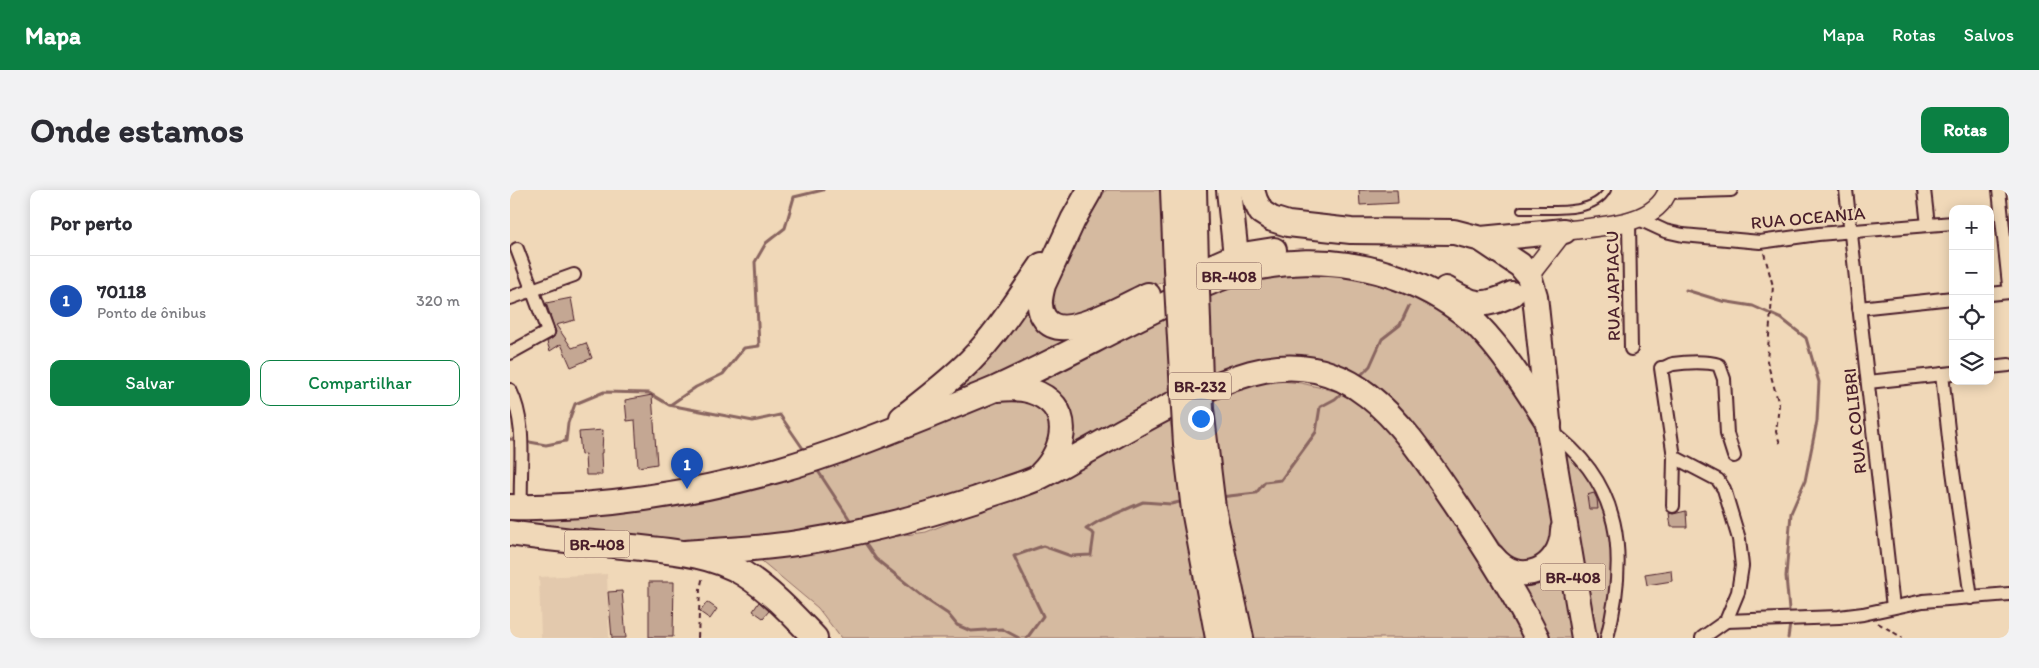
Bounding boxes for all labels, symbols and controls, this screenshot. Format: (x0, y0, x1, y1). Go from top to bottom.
text: Mapa (25, 21, 81, 50)
text: Mapa (1822, 24, 1864, 46)
text: Rotas (1892, 24, 1936, 46)
text: Salvos (1964, 24, 2014, 46)
button: Rotas (1921, 107, 2009, 153)
text: Onde estamos (30, 109, 244, 151)
street label: RUA OCEANIA (1750, 202, 1867, 234)
map controls (1949, 205, 1994, 385)
button: + (1949, 205, 1994, 250)
text: Por perto (50, 210, 132, 235)
street label: RUA JAPIACU (1601, 231, 1625, 341)
button: − (1949, 250, 1994, 295)
road number: BR-408 (1196, 262, 1262, 290)
text: 70118 (97, 280, 146, 303)
text: 1 (62, 291, 70, 310)
text: 320 m (416, 291, 460, 310)
button: locate (1949, 295, 1994, 340)
text: Ponto de ônibus (97, 303, 206, 322)
button: layers (1949, 340, 1994, 385)
button: Salvar (50, 360, 250, 406)
button: Compartilhar (260, 360, 460, 406)
street label: RUA COLIBRI (1839, 367, 1871, 475)
road number: BR-232 (1169, 372, 1231, 400)
your location (1188, 406, 1214, 432)
pin: 1 (671, 448, 703, 489)
road number: BR-408 (564, 530, 630, 558)
road number: BR-408 (1540, 564, 1606, 591)

